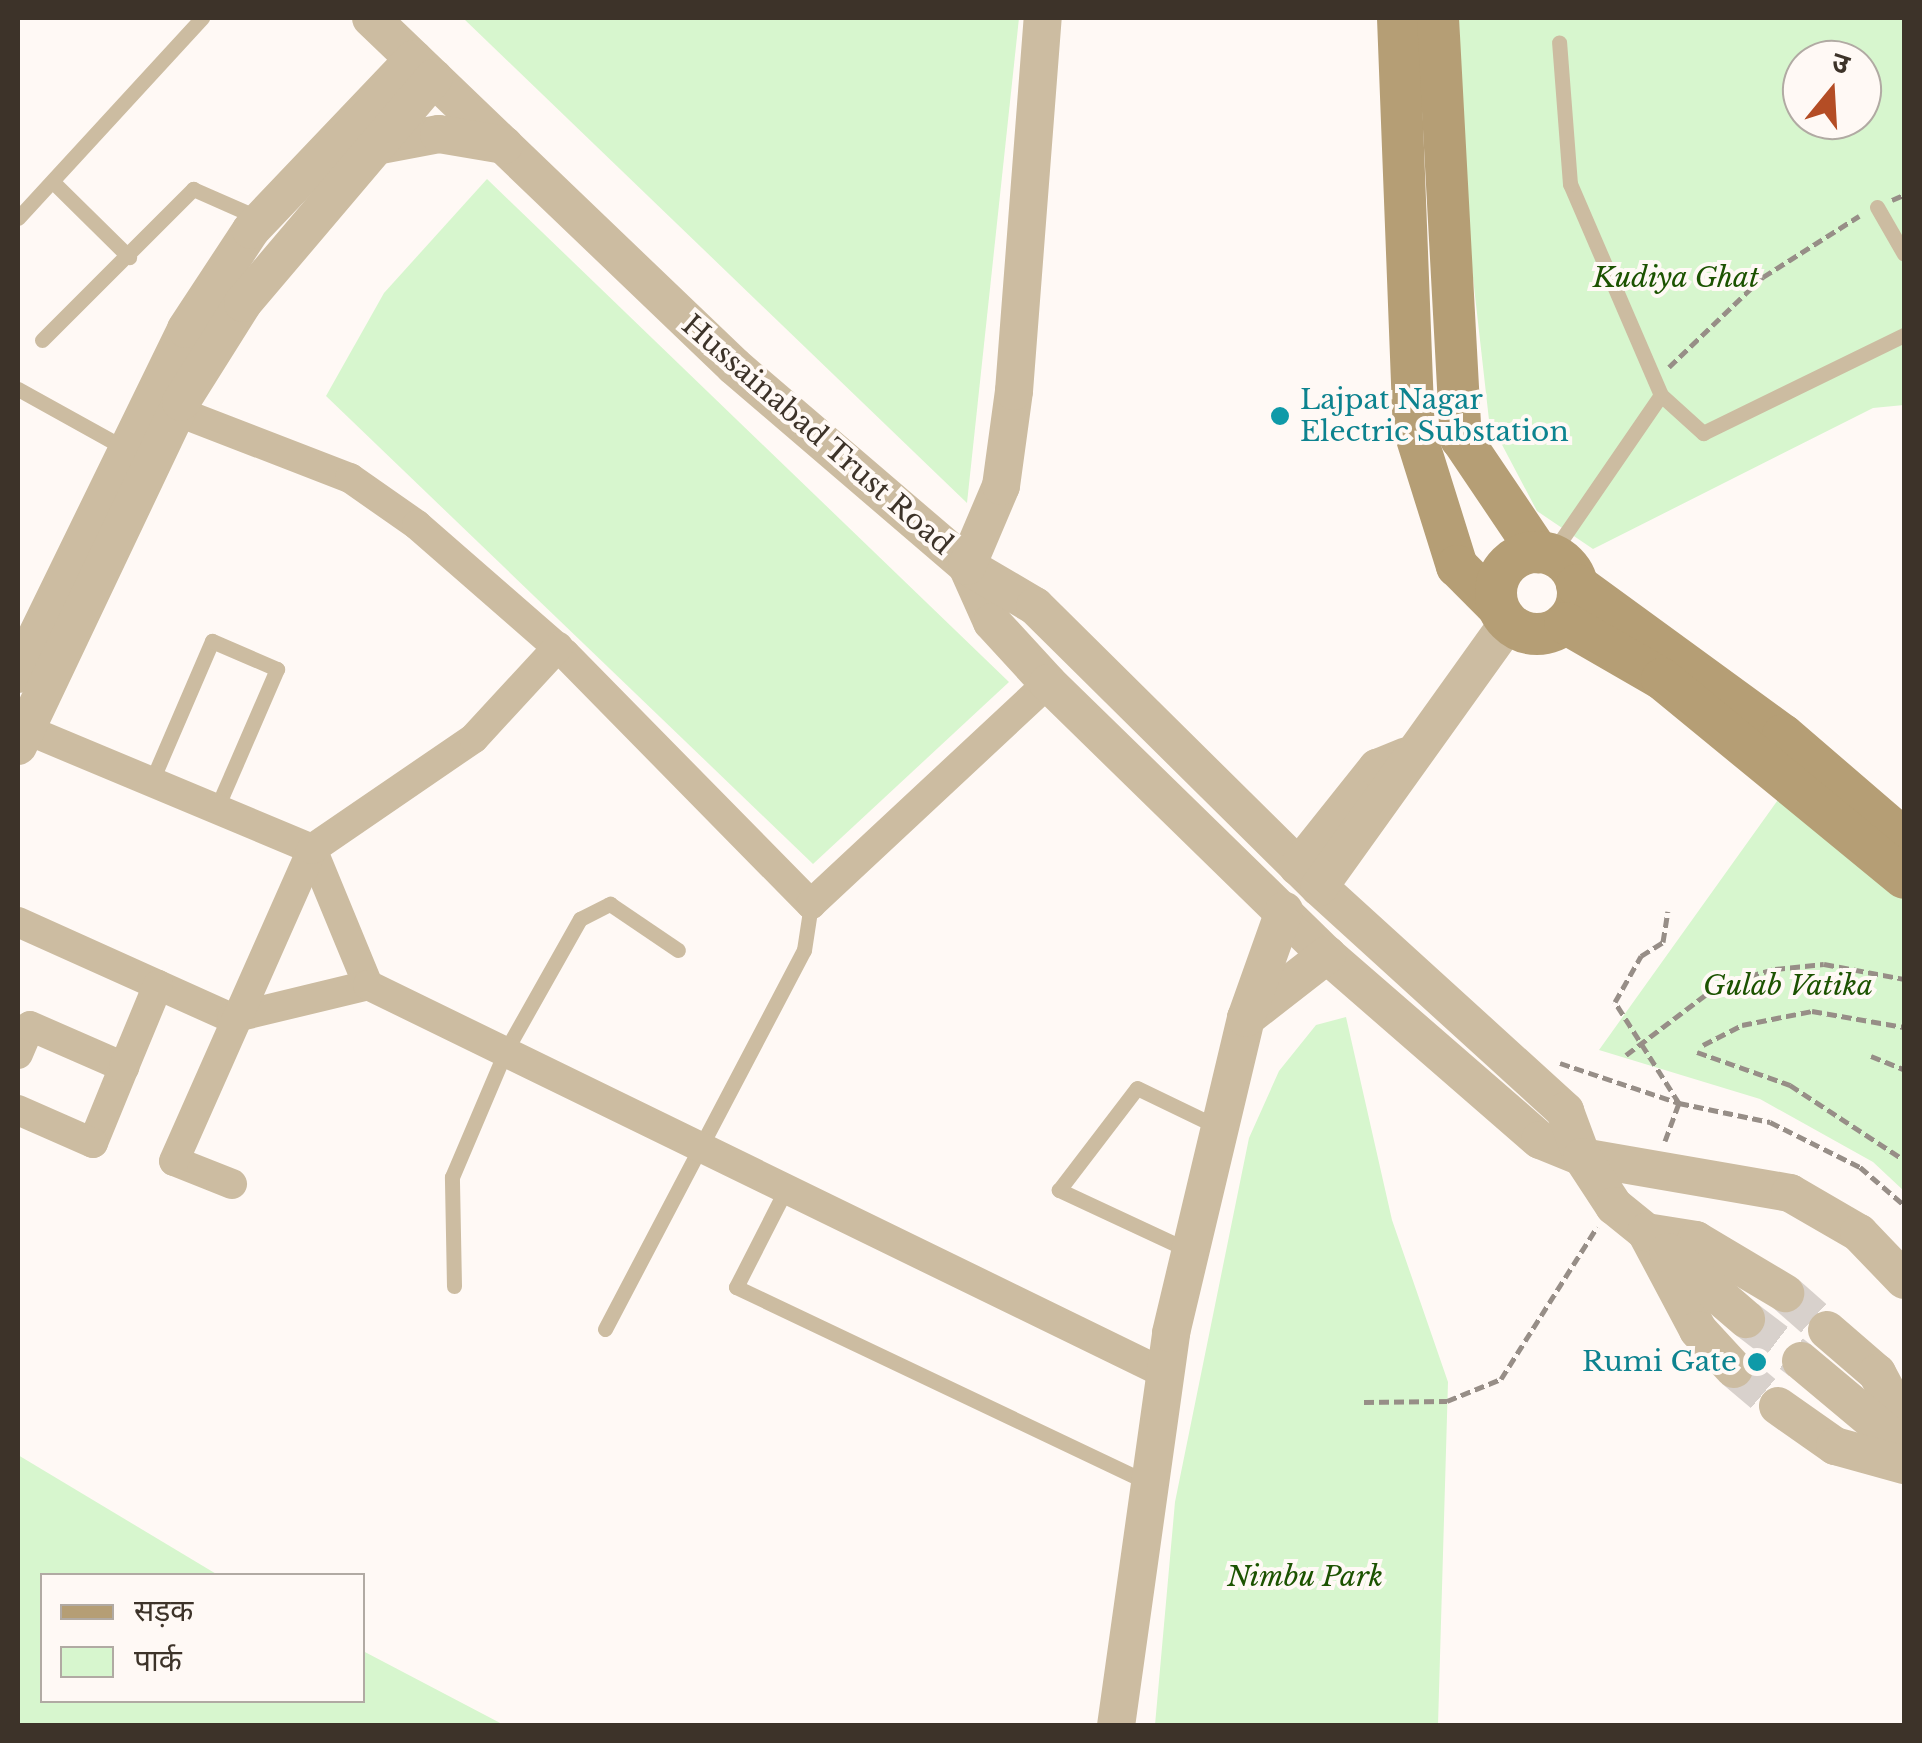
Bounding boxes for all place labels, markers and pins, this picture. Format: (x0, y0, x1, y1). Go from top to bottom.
place label: Lajpat Nagar Electric Substation (1300, 383, 1569, 449)
marker: Lajpat Nagar Electric Substation (1269, 405, 1291, 427)
place label: Rumi Gate (1582, 1345, 1737, 1379)
marker: Rumi Gate (1746, 1351, 1768, 1373)

